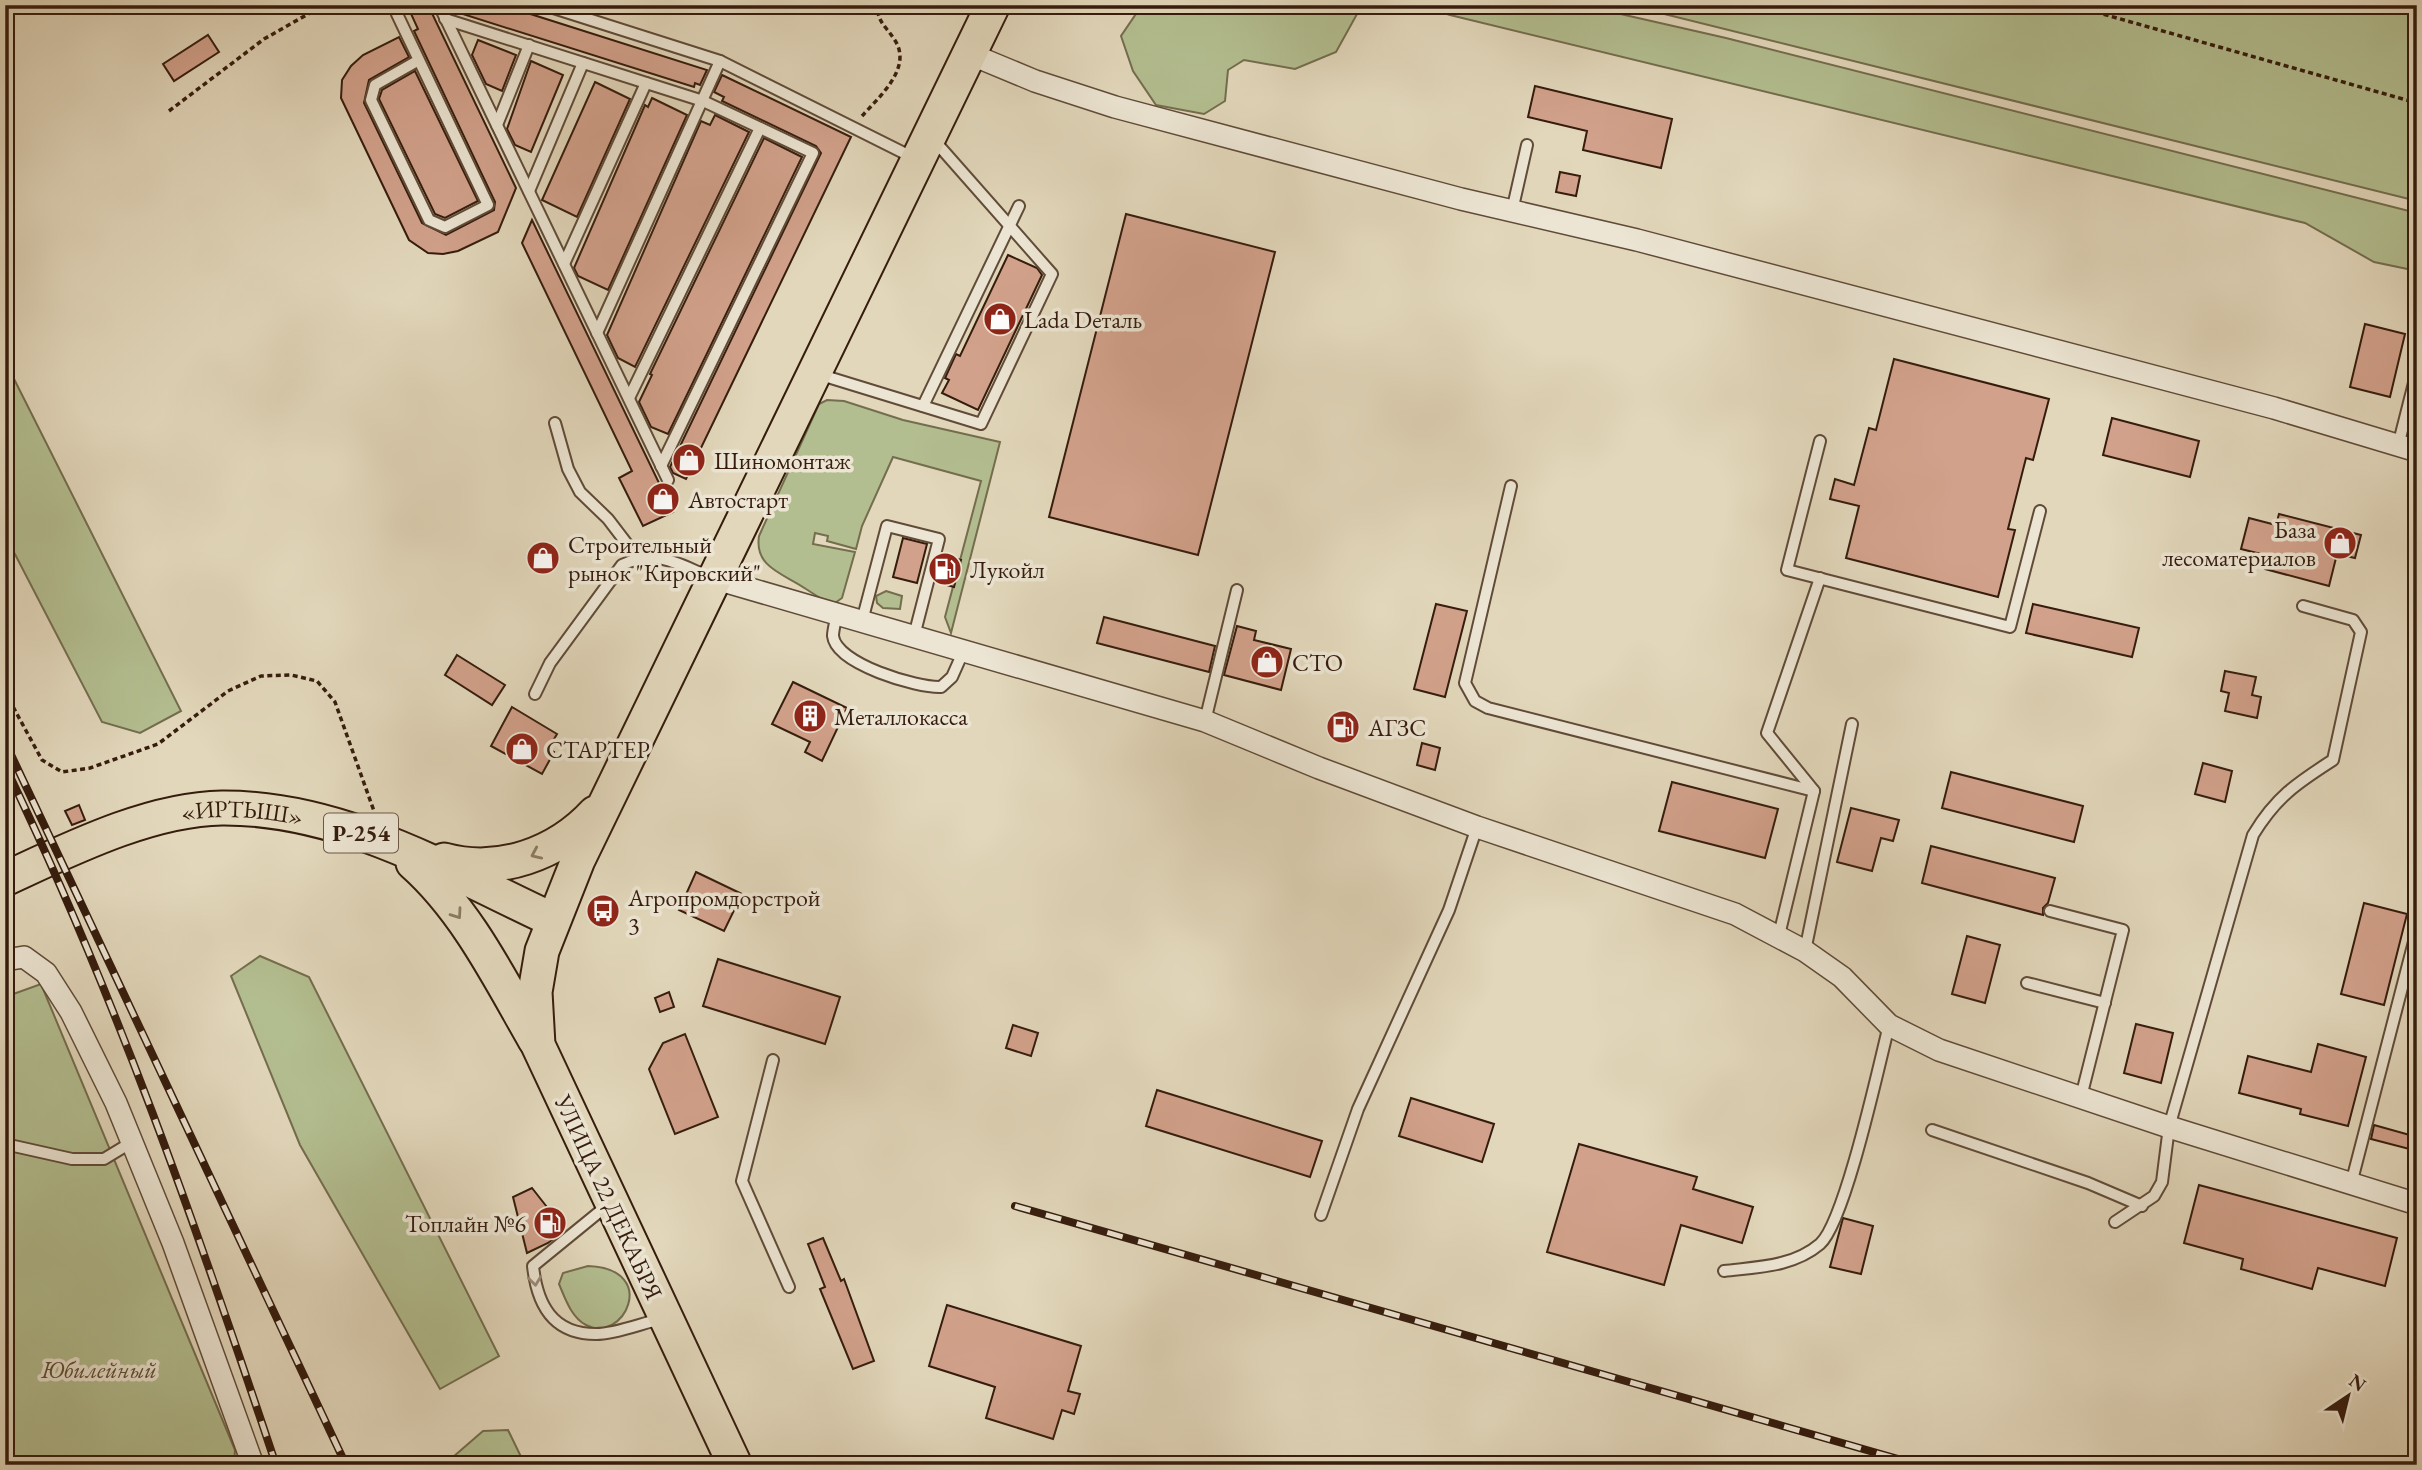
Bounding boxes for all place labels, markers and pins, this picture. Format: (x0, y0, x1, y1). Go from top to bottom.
shop icon: Lada Dеталь (981, 300, 1019, 338)
place label: Lada Dеталь (1024, 304, 1142, 335)
shop icon: Шиномонтаж (670, 441, 708, 479)
place label: Шиномонтаж (714, 445, 851, 476)
shop icon: Автостарт (644, 480, 682, 518)
place label: Автостарт (687, 484, 788, 515)
place label: База лесоматериалов (2162, 514, 2316, 573)
shop icon: База лесоматериалов (2321, 524, 2359, 562)
place label: Строительный рынок "Кировский" (568, 529, 761, 588)
shop icon: Строительный рынок "Кировский" (524, 539, 562, 577)
fuel station icon: Лукойл (926, 550, 964, 588)
place label: Лукойл (970, 554, 1045, 585)
shop icon: СТО (1248, 643, 1286, 681)
place label: СТО (1292, 647, 1343, 678)
building icon: Металлокасса (791, 697, 829, 735)
place label: Металлокасса (834, 701, 968, 732)
fuel station icon: АГЗС (1324, 708, 1362, 746)
place label: АГЗС (1367, 712, 1426, 743)
shop icon: СТАРТЕР (503, 730, 541, 768)
place label: СТАРТЕР (546, 734, 650, 765)
place label: Агропромдорстрой 3 (627, 882, 821, 941)
bus stop icon: Агропромдорстрой 3 (584, 892, 622, 930)
fuel station icon: Топлайн №6 (531, 1204, 569, 1242)
place label: Топлайн №6 (405, 1208, 526, 1239)

